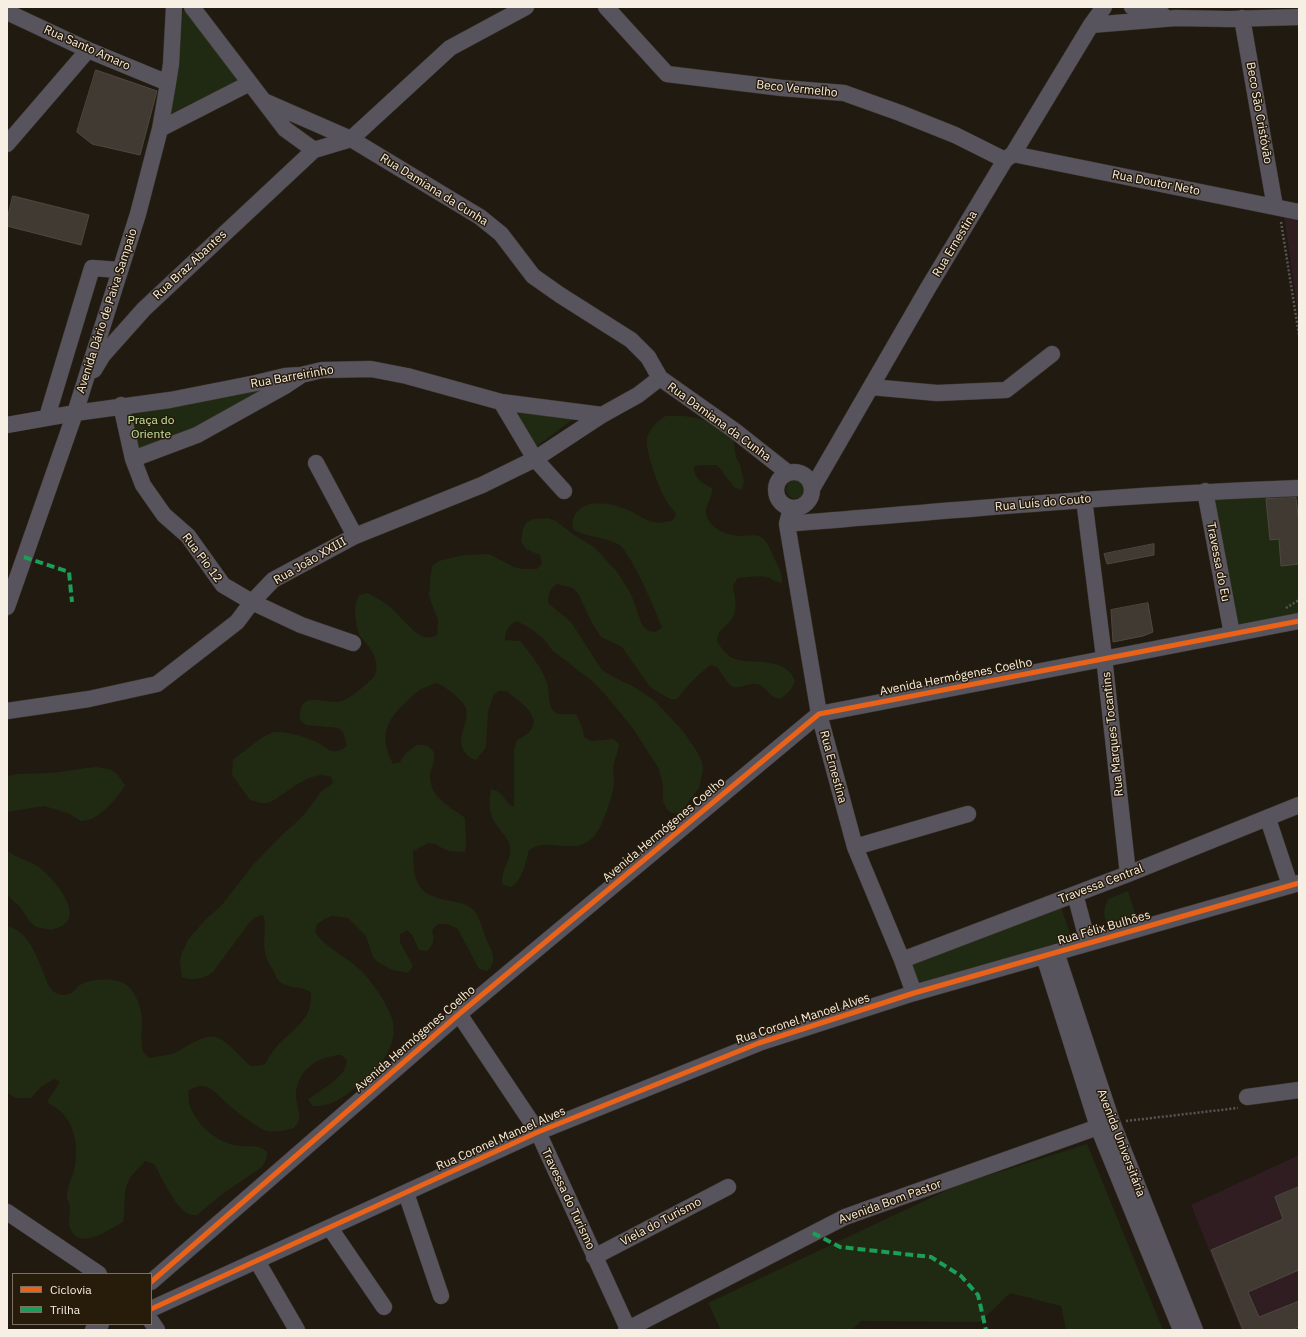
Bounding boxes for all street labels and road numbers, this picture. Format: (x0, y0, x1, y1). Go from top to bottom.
street label: Rua Santo Amaro (41, 22, 133, 74)
street label: Beco São Cristóvão (1243, 61, 1275, 165)
street label: Beco Vermelho (756, 78, 838, 100)
street label: Rua Damiana da Cunha (377, 151, 491, 229)
street label: Rua Doutor Neto (1111, 167, 1201, 199)
street label: Rua Ernestina (930, 208, 980, 280)
street label: Avenida Dário de Paiva Sampaio (74, 227, 140, 395)
street label: Rua Braz Abantes (150, 227, 230, 303)
street label: Rua Barreirinho (249, 363, 335, 391)
street label: Rua Damiana da Cunha (664, 380, 774, 464)
street label: Rua Luís do Couto (994, 492, 1092, 514)
street label: Travessa do Eu (1203, 521, 1233, 603)
street label: Rua Pio 12 (179, 531, 225, 585)
street label: Rua João XXIII (271, 534, 349, 588)
street label: Avenida Hermógenes Coelho (879, 655, 1033, 699)
street label: Rua Marques Tocantins (1099, 671, 1127, 797)
street label: Rua Ernestina (816, 729, 850, 805)
street label: Avenida Hermógenes Coelho (600, 775, 728, 885)
street label: Travessa Central (1057, 861, 1145, 907)
street label: Rua Félix Bulhões (1056, 908, 1152, 948)
street label: Avenida Hermógenes Coelho (352, 983, 478, 1095)
street label: Rua Coronel Manoel Alves (734, 991, 872, 1047)
street label: Avenida Universitária (1094, 1087, 1148, 1199)
street label: Rua Coronel Manoel Alves (434, 1104, 568, 1174)
street label: Travessa do Turismo (538, 1146, 598, 1252)
street label: Avenida Bom Pastor (837, 1177, 943, 1227)
street label: Viela do Turismo (618, 1195, 704, 1249)

